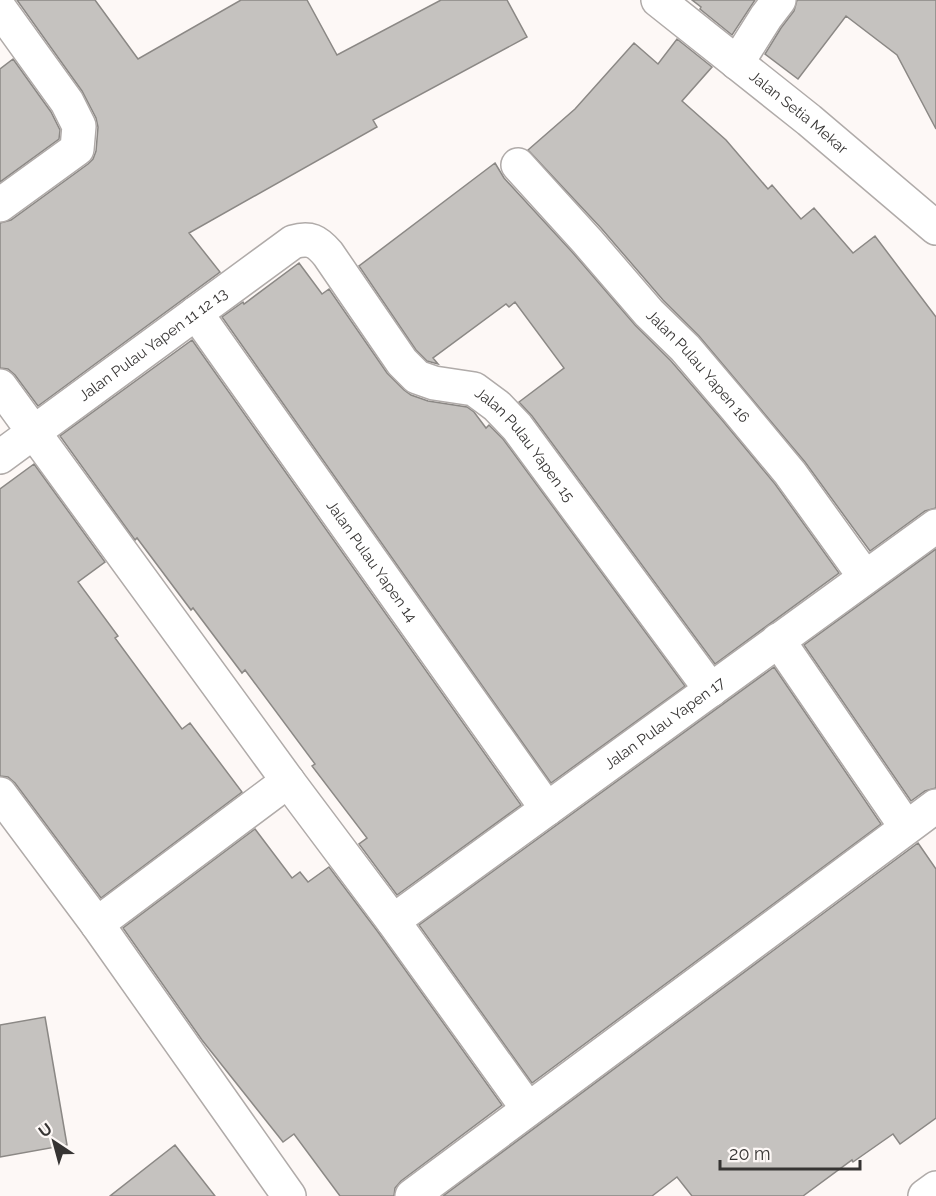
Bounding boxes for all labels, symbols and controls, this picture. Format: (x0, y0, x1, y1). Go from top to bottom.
street label: Jalan Setia Mekar (746, 67, 852, 158)
street label: Jalan Pulau Yapen 11 12 13 (76, 284, 231, 405)
street label: Jalan Pulau Yapen 16 (642, 306, 753, 426)
street label: Jalan Pulau Yapen 15 (471, 384, 578, 505)
street label: Jalan Pulau Yapen 14 (322, 497, 421, 625)
street label: Jalan Pulau Yapen 17 (601, 674, 728, 773)
north arrow (24, 1112, 84, 1172)
text: U (35, 1119, 56, 1141)
scale bar (720, 1133, 860, 1171)
text: 20 m (729, 1143, 771, 1164)

